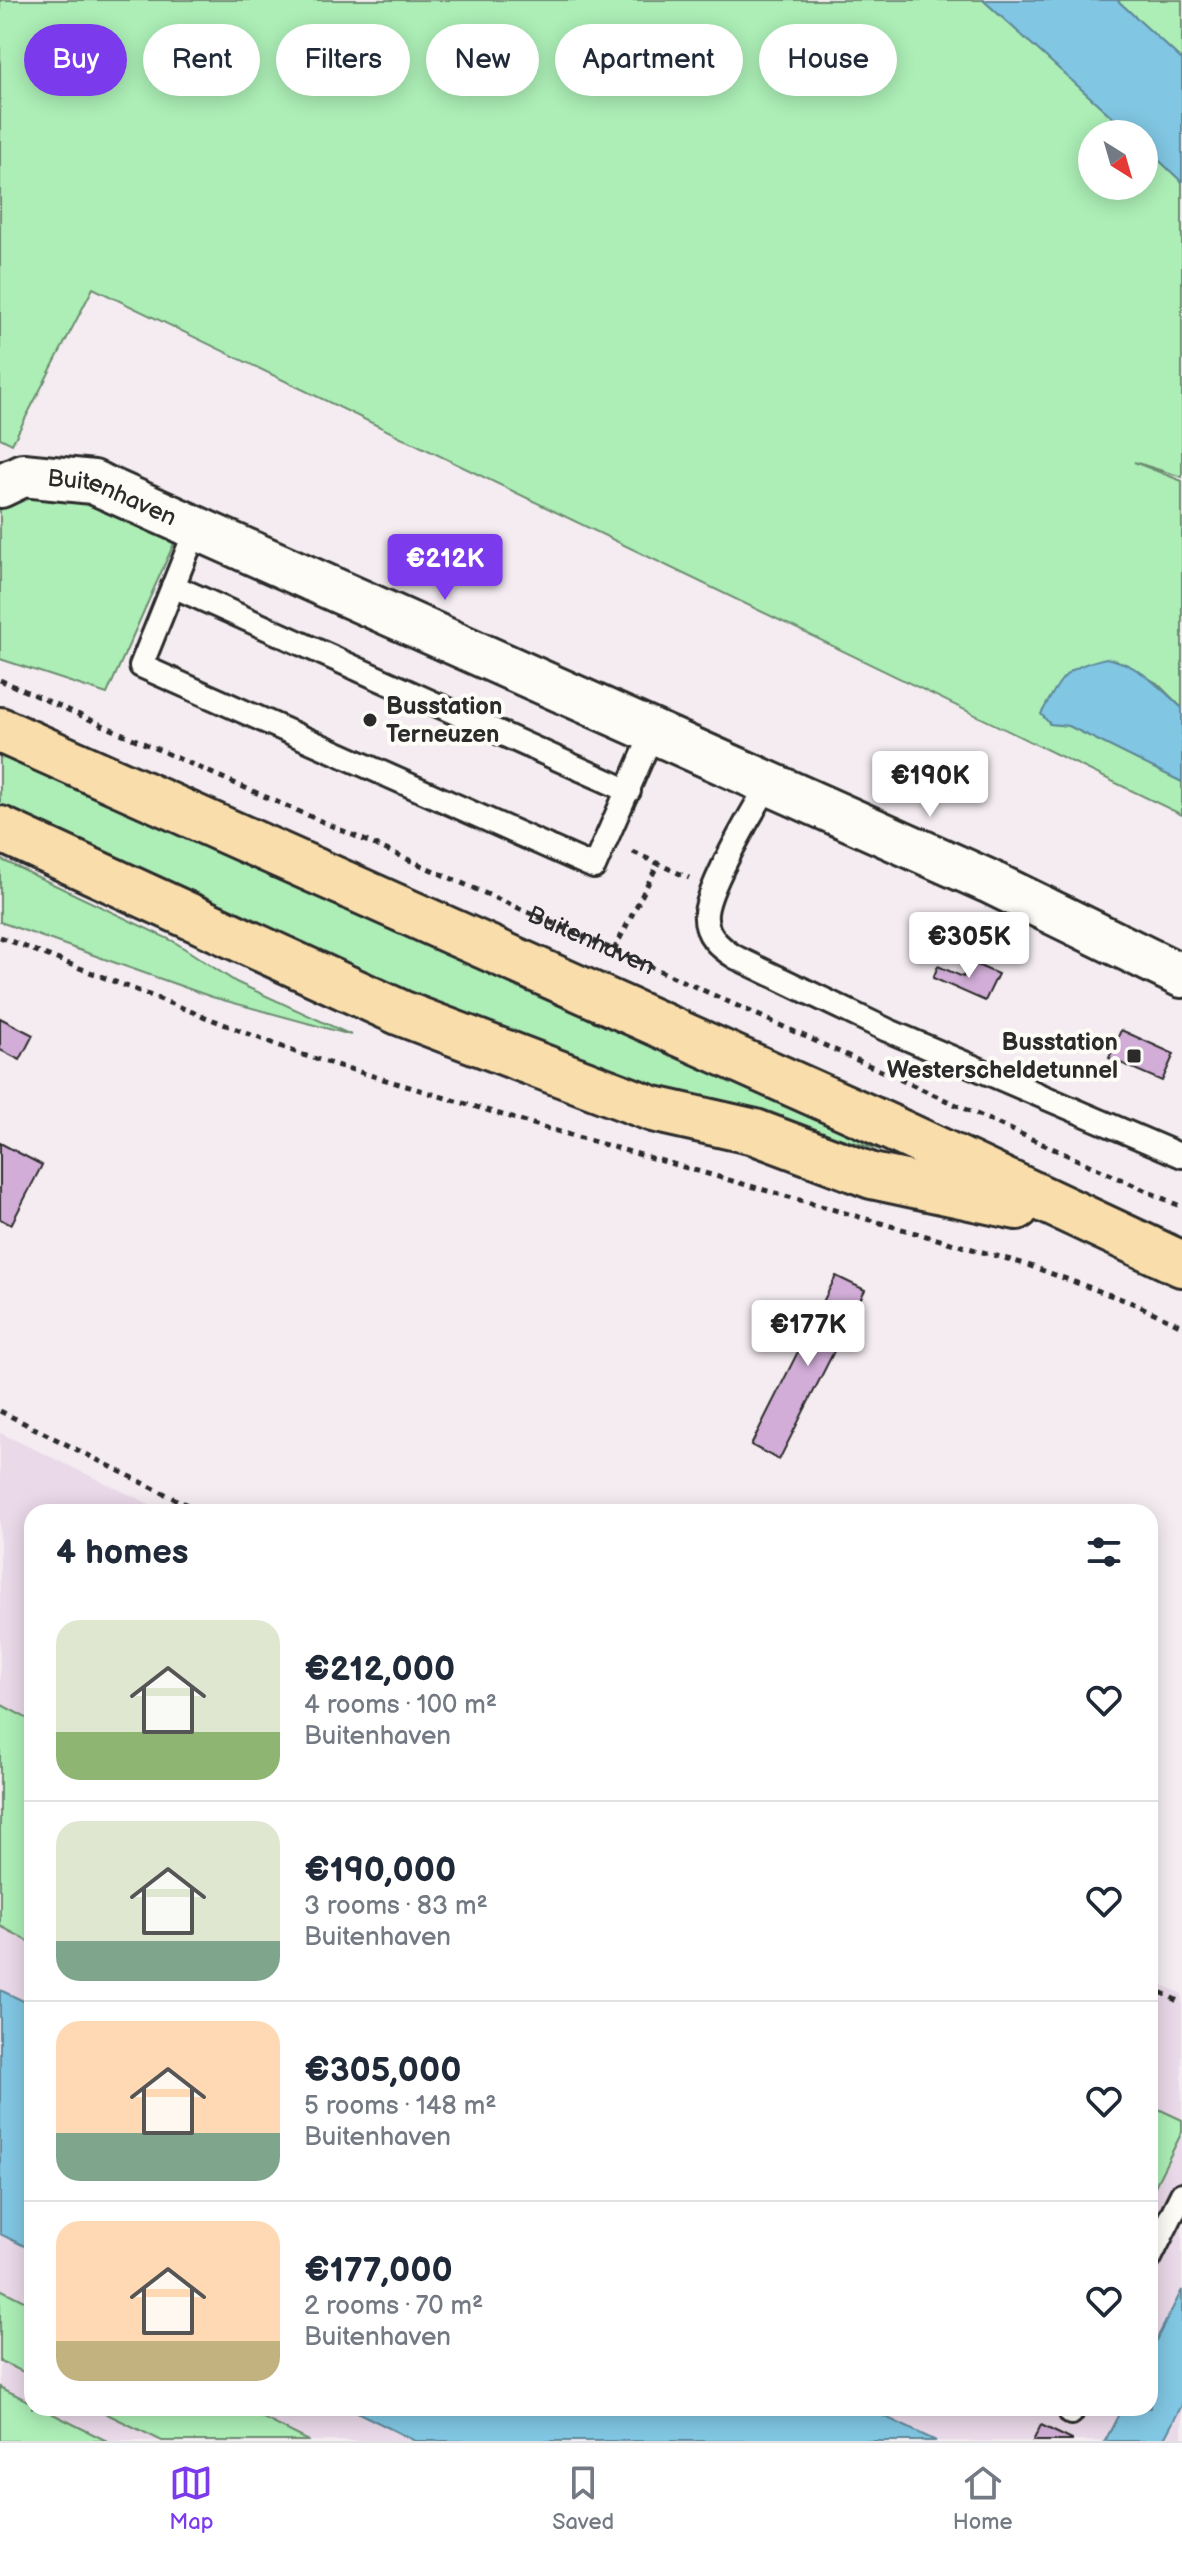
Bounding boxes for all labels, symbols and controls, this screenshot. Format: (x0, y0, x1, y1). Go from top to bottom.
chip: Buy (24, 24, 127, 96)
chip: Rent (143, 24, 260, 96)
chip: Filters (276, 24, 410, 96)
chip: New (426, 24, 539, 96)
chip: Apartment (555, 24, 743, 96)
chip: House (759, 24, 897, 96)
north arrow (1078, 120, 1158, 200)
map controls (1078, 120, 1158, 200)
street label: Buitenhaven (46, 463, 181, 532)
pin: €212K (389, 534, 501, 602)
text: €212K (406, 544, 484, 575)
place label: Busstation Terneuzen (386, 692, 502, 749)
marker: Busstation Terneuzen (361, 711, 379, 729)
pin: €190K (874, 751, 986, 819)
text: €190K (890, 761, 970, 792)
street label: Buitenhaven (523, 899, 659, 981)
pin: €305K (913, 912, 1025, 980)
text: €305K (927, 922, 1011, 953)
place label: Busstation Westerscheldetunnel (887, 1028, 1118, 1085)
marker: Busstation Westerscheldetunnel (1125, 1047, 1143, 1065)
pin: €177K (752, 1300, 864, 1368)
text: €177K (770, 1310, 846, 1341)
icon: filters (1082, 1530, 1126, 1574)
text: 4 homes (56, 1532, 188, 1573)
text: €212,000 (304, 1649, 455, 1690)
icon: home (120, 1652, 216, 1748)
icon: heart (1082, 1678, 1126, 1722)
text: 4 rooms · 100 m² (304, 1690, 497, 1721)
text: Buitenhaven (304, 1721, 451, 1752)
text: €190,000 (304, 1850, 456, 1891)
icon: home (120, 1853, 216, 1949)
icon: heart (1082, 1879, 1126, 1923)
text: 3 rooms · 83 m² (304, 1891, 488, 1922)
text: Buitenhaven (304, 1922, 451, 1953)
text: €305,000 (304, 2050, 461, 2091)
icon: home (120, 2053, 216, 2149)
icon: heart (1082, 2079, 1126, 2123)
text: 5 rooms · 148 m² (304, 2091, 496, 2122)
text: Buitenhaven (304, 2122, 451, 2153)
text: €177,000 (304, 2250, 453, 2291)
icon: home (120, 2253, 216, 2349)
icon: heart (1082, 2279, 1126, 2323)
text: 2 rooms · 70 m² (304, 2291, 483, 2322)
text: Buitenhaven (304, 2322, 451, 2353)
tab: Map (169, 2461, 214, 2536)
tab: Saved (552, 2461, 614, 2536)
tab: Home (953, 2461, 1013, 2536)

